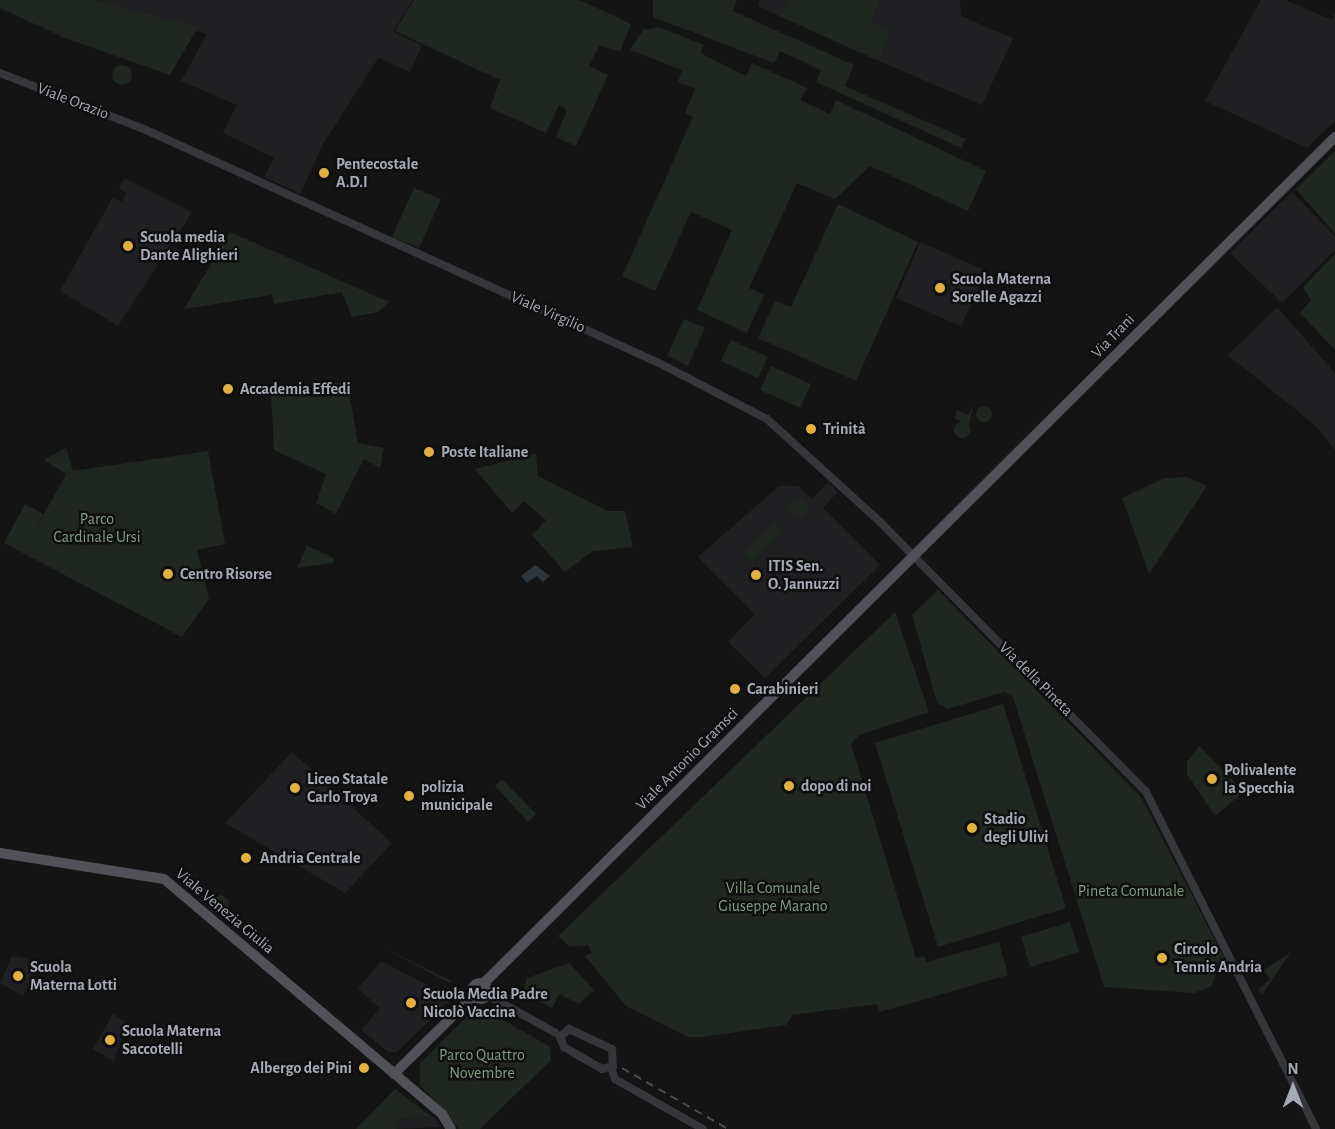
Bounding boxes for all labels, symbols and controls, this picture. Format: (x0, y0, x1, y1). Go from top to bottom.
street label: Viale Orazio (34, 79, 112, 123)
place label: Pentecostale A.D.I (336, 154, 418, 192)
marker: Pentecostale A.D.I (317, 166, 331, 180)
place label: Scuola media Dante Alighieri (140, 227, 238, 265)
marker: Scuola media Dante Alighieri (121, 239, 135, 253)
place label: Scuola Materna Sorelle Agazzi (952, 269, 1051, 307)
marker: Scuola Materna Sorelle Agazzi (933, 281, 947, 295)
street label: Viale Virgilio (508, 287, 588, 337)
street label: Via Trani (1087, 310, 1139, 362)
place label: Accademia Effedi (240, 379, 351, 399)
marker: Accademia Effedi (221, 382, 235, 396)
place label: Trinità (823, 419, 866, 439)
marker: Trinità (804, 422, 818, 436)
place label: Poste Italiane (441, 442, 528, 462)
marker: Poste Italiane (422, 445, 436, 459)
park label: Parco Cardinale Ursi (53, 509, 141, 547)
place label: ITIS Sen. O. Jannuzzi (768, 556, 839, 594)
place label: Centro Risorse (180, 564, 272, 584)
marker: Centro Risorse (161, 567, 175, 581)
marker: ITIS Sen. O. Jannuzzi (749, 568, 763, 582)
street label: Via della Pineta (995, 638, 1077, 720)
place label: Carabinieri (747, 679, 818, 699)
marker: Carabinieri (728, 682, 742, 696)
street label: Viale Antonio Gramsci (632, 704, 742, 814)
place label: Polivalente la Specchia (1224, 760, 1296, 798)
place label: Liceo Statale Carlo Troya (307, 769, 388, 807)
marker: Polivalente la Specchia (1205, 772, 1219, 786)
place label: dopo di noi (801, 776, 871, 796)
place label: polizia municipale (421, 777, 493, 815)
marker: dopo di noi (782, 779, 796, 793)
marker: Liceo Statale Carlo Troya (288, 781, 302, 795)
marker: polizia municipale (402, 789, 416, 803)
place label: Stadio degli Ulivi (984, 809, 1048, 847)
marker: Stadio degli Ulivi (965, 821, 979, 835)
place label: Andria Centrale (260, 848, 361, 868)
marker: Andria Centrale (237, 849, 255, 867)
street label: Viale Venezia Giulia (172, 864, 278, 958)
park label: Villa Comunale Giuseppe Marano (718, 878, 828, 916)
park label: Pineta Comunale (1078, 881, 1184, 901)
place label: Circolo Tennis Andria (1174, 939, 1262, 977)
marker: Circolo Tennis Andria (1155, 951, 1169, 965)
place label: Scuola Materna Lotti (30, 957, 117, 995)
marker: Scuola Materna Lotti (11, 969, 25, 983)
place label: Scuola Media Padre Nicolò Vaccina (423, 984, 548, 1022)
marker: Scuola Media Padre Nicolò Vaccina (404, 996, 418, 1010)
place label: Scuola Materna Saccotelli (122, 1021, 221, 1059)
marker: Scuola Materna Saccotelli (103, 1033, 117, 1047)
park label: Parco Quattro Novembre (439, 1045, 525, 1083)
north arrow (1263, 1057, 1323, 1117)
place label: Albergo dei Pini (250, 1058, 352, 1078)
marker: Albergo dei Pini (357, 1061, 371, 1075)
text: N (1287, 1061, 1299, 1077)

